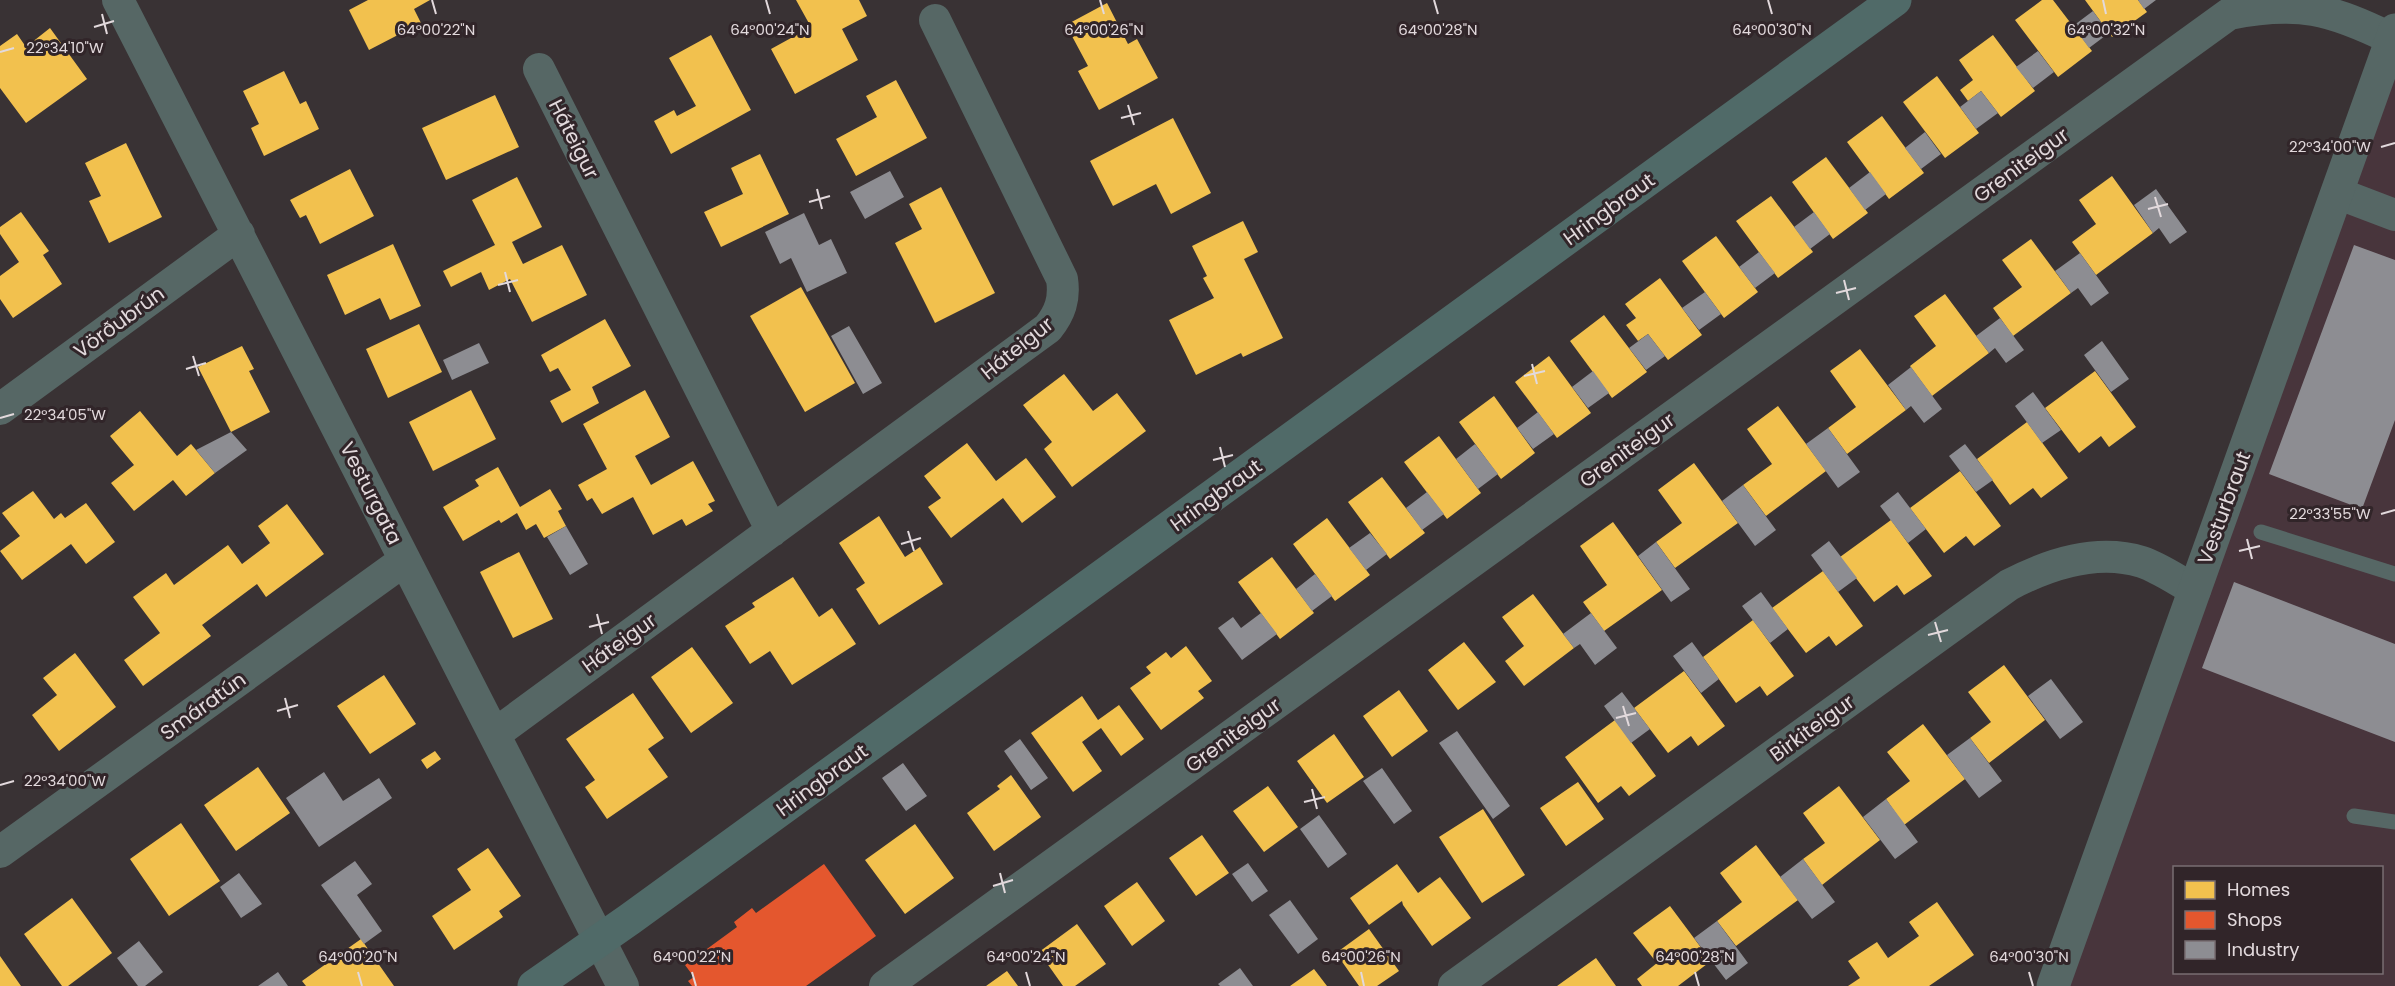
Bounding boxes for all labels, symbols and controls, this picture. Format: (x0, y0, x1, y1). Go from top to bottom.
text: 64°00'22"N (397, 19, 475, 40)
text: 64°00'24"N (730, 19, 810, 40)
text: 64°00'26"N (1064, 19, 1144, 40)
text: 64°00'28"N (1398, 19, 1478, 40)
text: 64°00'30"N (1732, 19, 1812, 40)
text: 64°00'32"N (2067, 19, 2145, 40)
text: 22°34'10"W (26, 37, 104, 58)
street label: Háteigur (542, 94, 606, 184)
street label: Greniteigur (1968, 121, 2074, 209)
text: 22°34'00"W (2289, 136, 2371, 157)
street label: Hringbraut (1557, 166, 1661, 252)
street label: Vörðubrún (68, 280, 170, 364)
street label: Háteigur (975, 310, 1059, 386)
text: 22°34'05"W (24, 404, 106, 425)
street label: Greniteigur (1574, 406, 1680, 494)
street label: Vesturgata (333, 437, 409, 549)
street label: Vesturbraut (2191, 448, 2257, 568)
street label: Hringbraut (1164, 452, 1268, 538)
text: 22°33'55"W (2289, 503, 2371, 524)
street label: Háteigur (576, 606, 662, 680)
street label: Smáratún (154, 665, 252, 747)
street label: Birkiteigur (1764, 688, 1860, 768)
street label: Greniteigur (1180, 691, 1286, 779)
street label: Hringbraut (770, 737, 874, 823)
text: 22°34'00"W (24, 770, 106, 791)
legend (2173, 866, 2383, 974)
text: Homes (2227, 877, 2290, 902)
text: Shops (2227, 907, 2282, 932)
text: Industry (2227, 937, 2299, 962)
text: 64°00'20"N (318, 946, 398, 967)
text: 64°00'22"N (653, 946, 731, 967)
text: 64°00'24"N (986, 946, 1066, 967)
text: 64°00'26"N (1321, 946, 1401, 967)
text: 64°00'28"N (1655, 946, 1735, 967)
text: 64°00'30"N (1989, 946, 2069, 967)

